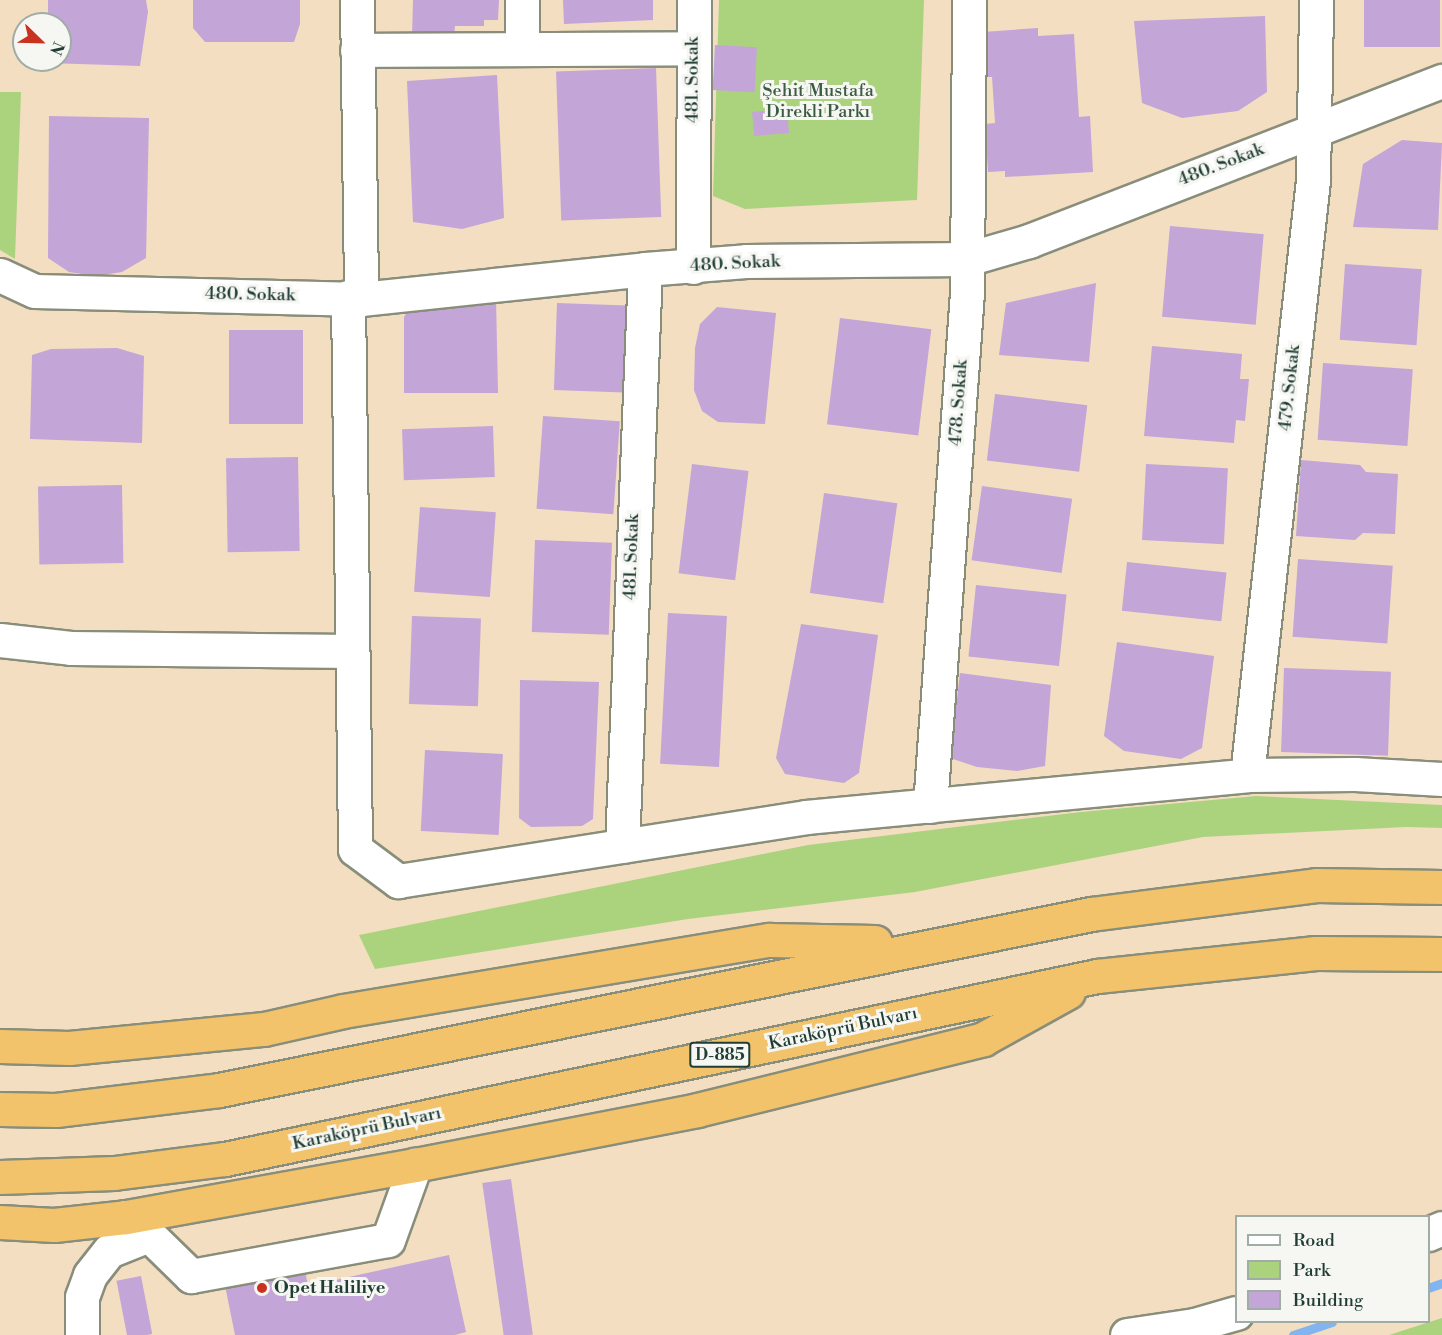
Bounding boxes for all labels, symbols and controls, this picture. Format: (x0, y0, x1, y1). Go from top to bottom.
north arrow (12, 12, 72, 72)
street label: 481. Sokak (682, 37, 704, 123)
text: N (45, 39, 68, 58)
park label: Şehit Mustafa Direkli Parkı (762, 81, 874, 124)
street label: 480. Sokak (1175, 139, 1267, 191)
street label: 480. Sokak (689, 251, 781, 277)
street label: 480. Sokak (205, 283, 295, 307)
street label: 479. Sokak (1275, 344, 1305, 432)
street label: 478. Sokak (945, 359, 973, 447)
street label: 481. Sokak (620, 514, 644, 600)
street label: Karaköprü Bulvarı (767, 1003, 919, 1055)
road number: D-885 (688, 1042, 752, 1068)
street label: Karaköprü Bulvarı (291, 1103, 443, 1155)
legend (1235, 1215, 1430, 1323)
text: Road (1293, 1229, 1335, 1252)
text: Park (1293, 1259, 1330, 1282)
place label: Opet Haliliye (274, 1277, 385, 1299)
marker: Opet Haliliye (255, 1281, 269, 1295)
text: Building (1293, 1289, 1363, 1312)

